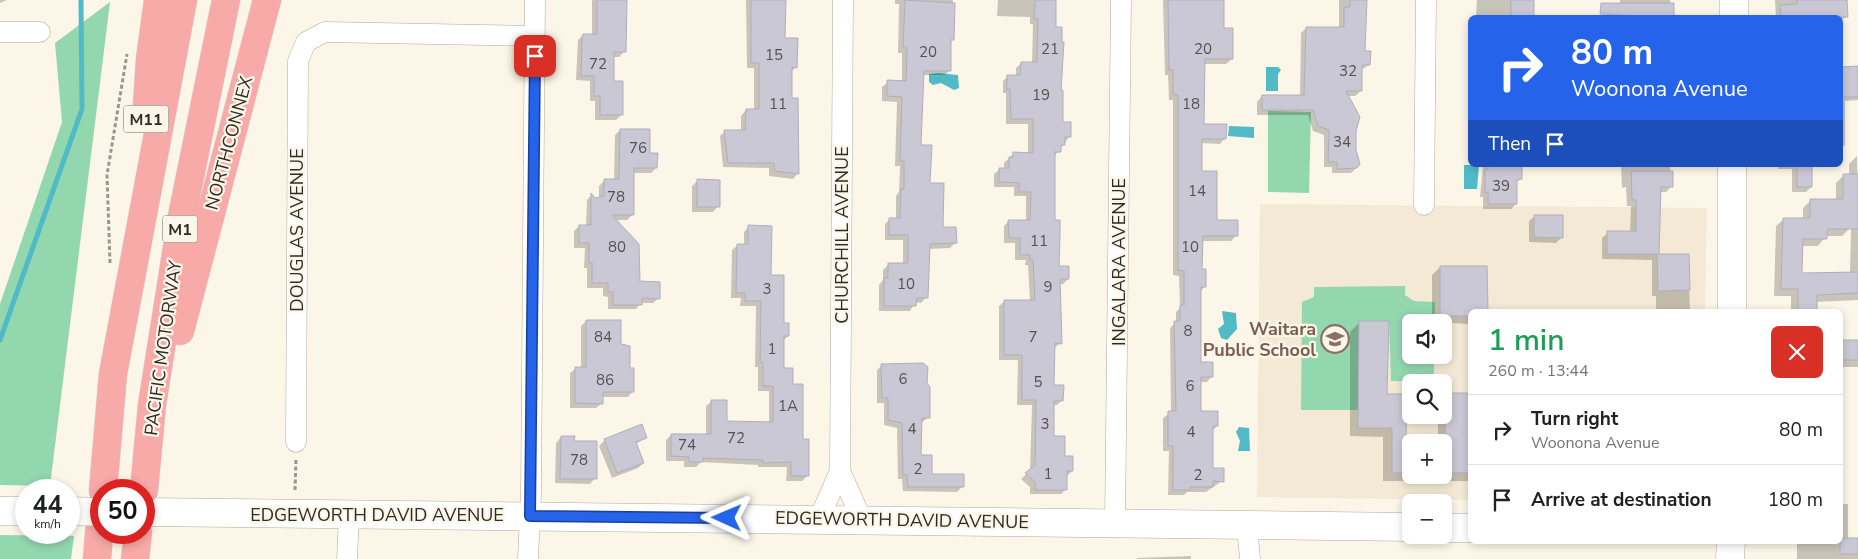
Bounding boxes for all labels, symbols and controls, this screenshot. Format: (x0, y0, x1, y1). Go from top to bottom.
text: 80 m (1571, 29, 1653, 76)
pin (514, 35, 556, 77)
icon: right (1488, 35, 1553, 100)
house number: 21 (1041, 39, 1059, 59)
house number: 20 (1194, 39, 1212, 59)
icon: arrive (521, 42, 549, 70)
house number: 20 (919, 42, 937, 62)
house number: 15 (765, 45, 783, 65)
house number: 72 (589, 54, 607, 74)
house number: 32 (1339, 61, 1357, 81)
street label: NORTHCONNEX (200, 73, 258, 213)
text: Woonona Avenue (1571, 74, 1748, 104)
house number: 19 (1032, 85, 1050, 105)
house number: 11 (769, 94, 787, 114)
house number: 18 (1182, 94, 1200, 114)
road number: M11 (124, 106, 168, 132)
icon: arrive (1541, 130, 1569, 158)
text: Then (1488, 131, 1531, 157)
house number: 34 (1333, 132, 1351, 152)
house number: 76 (629, 138, 647, 158)
street label: CHURCHILL AVENUE (830, 146, 854, 324)
street label: DOUGLAS AVENUE (285, 148, 309, 312)
house number: 39 (1492, 176, 1510, 196)
street label: INGALARA AVENUE (1107, 178, 1131, 346)
house number: 14 (1188, 181, 1206, 201)
house number: 78 (607, 187, 625, 207)
road number: M1 (162, 215, 198, 242)
house number: 11 (1030, 231, 1048, 251)
house number: 80 (608, 237, 626, 257)
house number: 10 (1181, 237, 1199, 257)
street label: PACIFIC MOTORWAY (139, 259, 187, 437)
house number: 10 (897, 274, 915, 294)
house number: 9 (1043, 277, 1053, 297)
house number: 3 (762, 279, 772, 299)
map controls (1402, 314, 1452, 544)
button: sound (1402, 314, 1452, 364)
place label: Waitara Public School (1203, 317, 1316, 362)
text: 1 min (1488, 320, 1564, 361)
house number: 8 (1183, 321, 1193, 341)
school or university icon: Waitara Public School (1320, 324, 1350, 354)
button: close (1771, 326, 1823, 378)
house number: 84 (594, 327, 612, 347)
house number: 7 (1028, 327, 1038, 347)
house number: 1 (767, 339, 777, 359)
text: 260 m · 13:44 (1488, 360, 1589, 382)
house number: 6 (898, 369, 908, 389)
house number: 86 (596, 370, 614, 390)
house number: 5 (1033, 372, 1043, 392)
button: search (1402, 374, 1452, 424)
house number: 6 (1185, 376, 1195, 396)
house number: 1A (778, 396, 798, 416)
text: Turn right (1531, 406, 1618, 432)
house number: 3 (1040, 414, 1050, 434)
icon: right (1488, 416, 1516, 444)
text: 80 m (1779, 417, 1823, 443)
house number: 4 (907, 419, 917, 439)
house number: 4 (1186, 422, 1196, 442)
house number: 72 (727, 428, 745, 448)
text: Woonona Avenue (1531, 432, 1660, 454)
button: + (1402, 434, 1452, 484)
house number: 74 (678, 435, 696, 455)
house number: 78 (570, 450, 588, 470)
house number: 2 (913, 459, 923, 479)
house number: 1 (1043, 464, 1053, 484)
house number: 2 (1193, 465, 1203, 485)
speed limit sign: 50 (90, 479, 155, 544)
icon: arrive (1488, 486, 1516, 514)
text: Arrive at destination (1531, 487, 1712, 513)
text: 180 m (1768, 487, 1823, 513)
text: 44 (32, 488, 63, 522)
position arrow (700, 491, 752, 543)
button: − (1402, 494, 1452, 544)
street label: EDGEWORTH DAVID AVENUE (250, 503, 504, 527)
street label: EDGEWORTH DAVID AVENUE (775, 506, 1029, 534)
text: km/h (34, 516, 61, 532)

